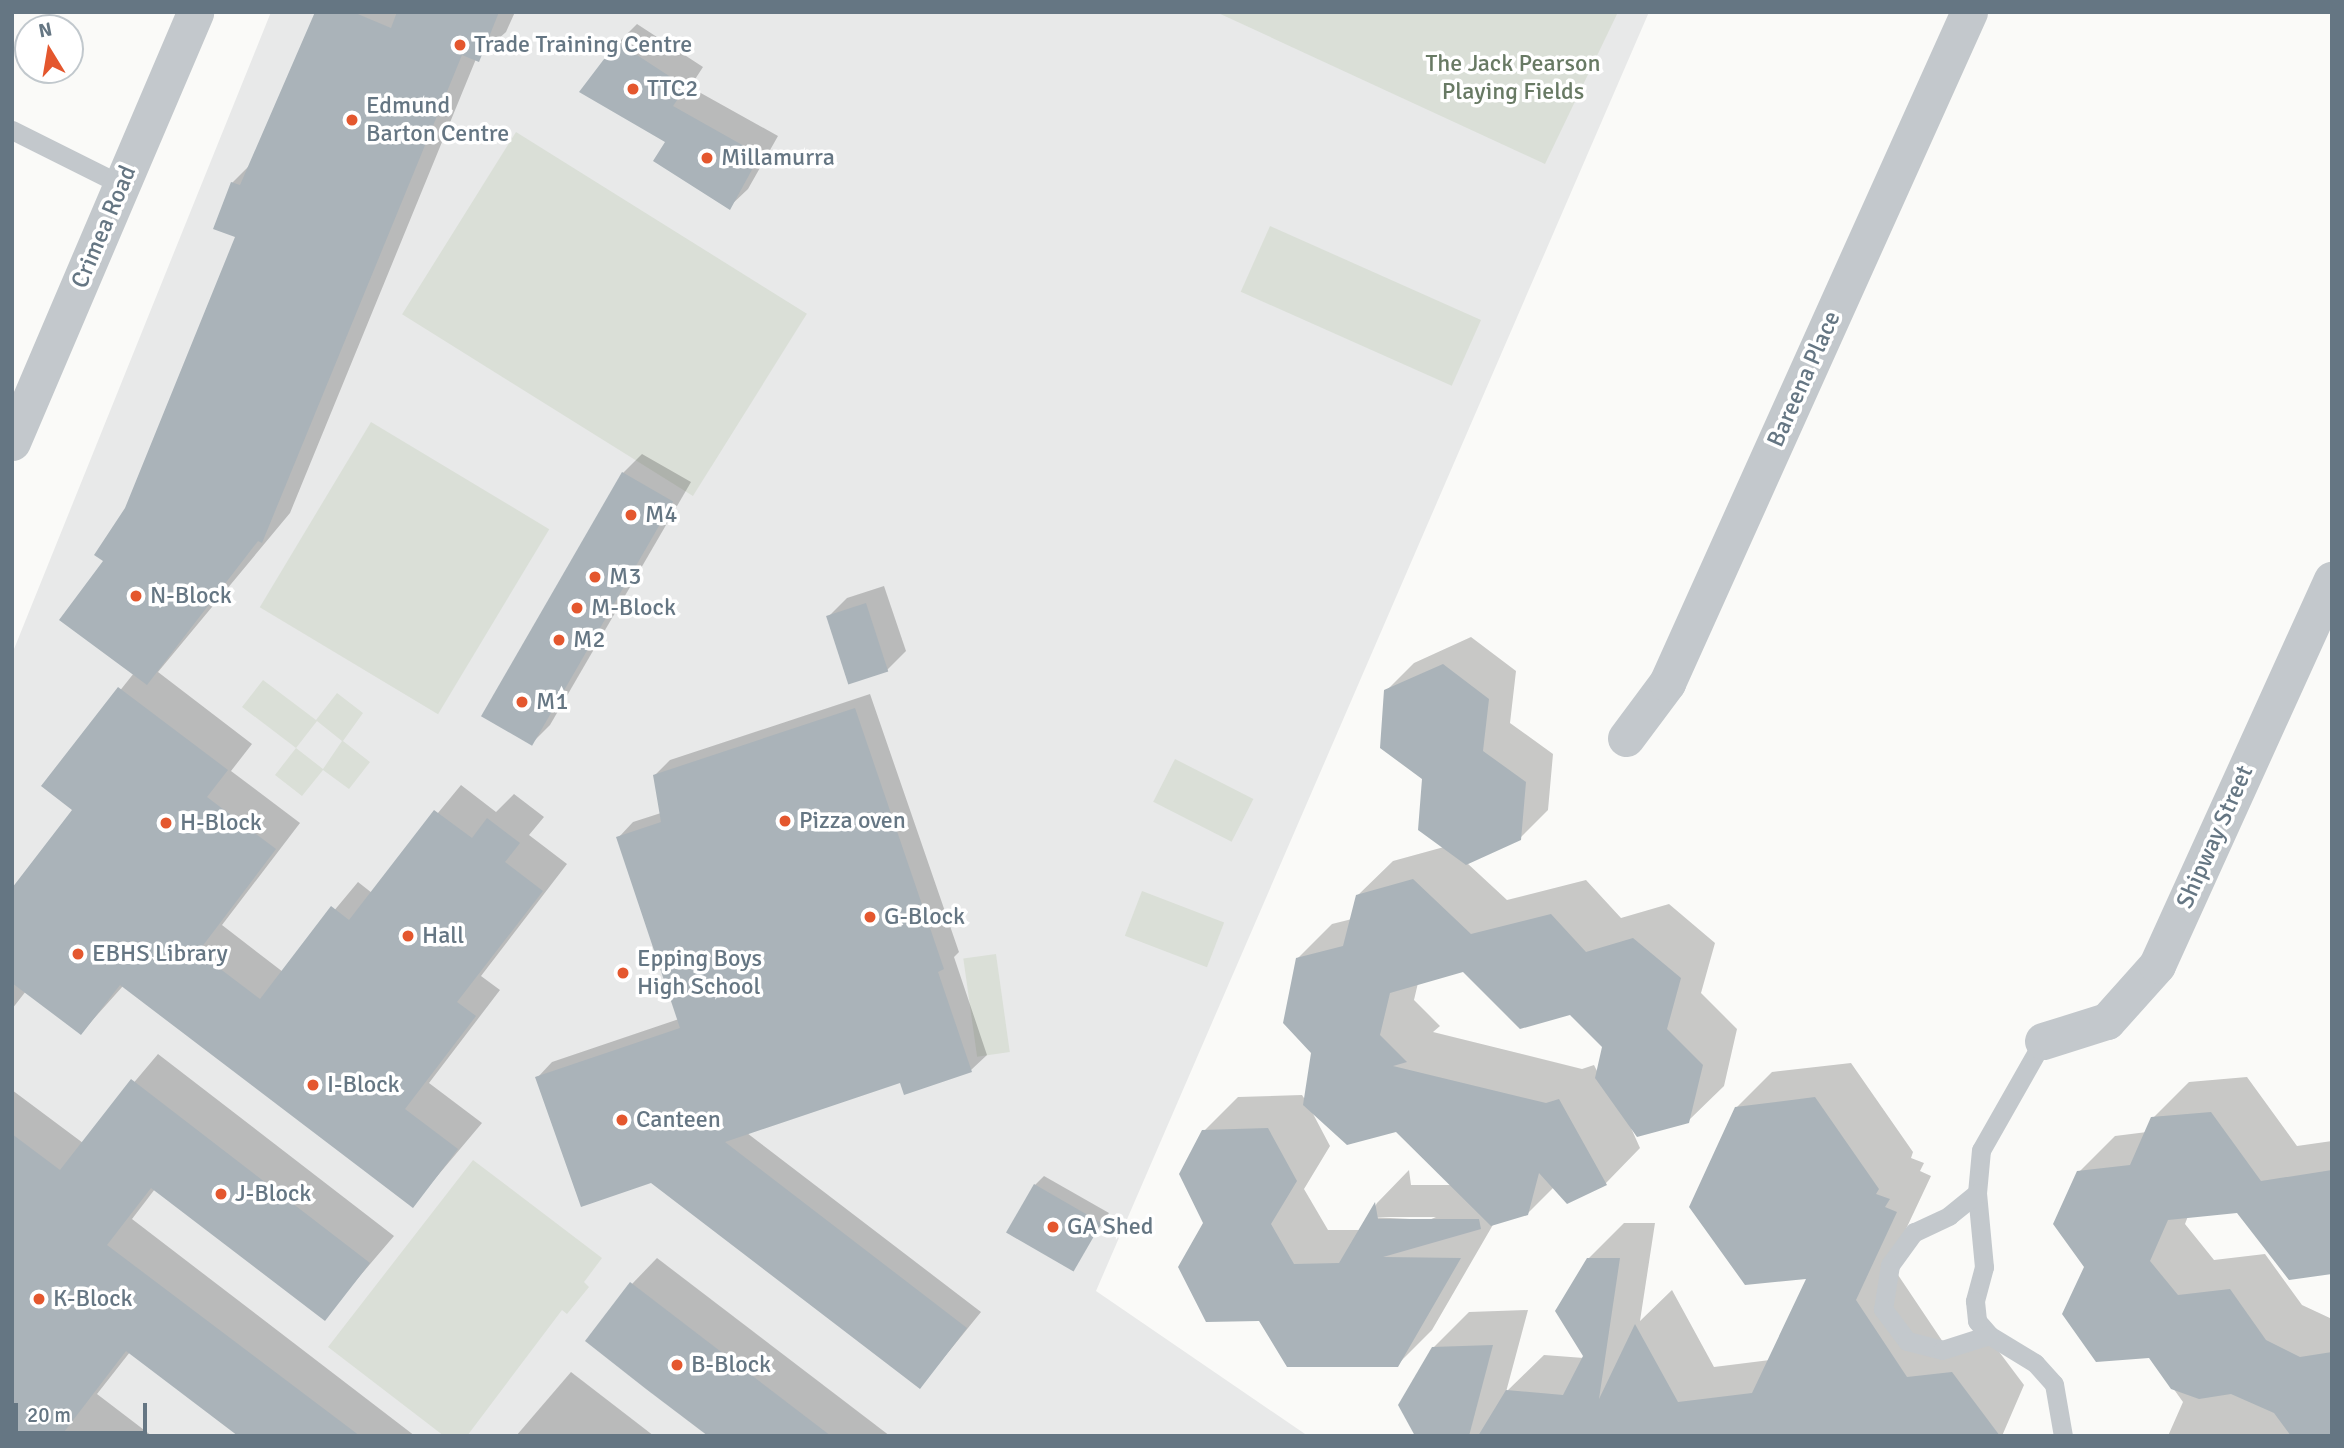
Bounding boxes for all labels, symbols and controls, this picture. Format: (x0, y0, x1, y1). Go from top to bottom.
north arrow (14, 14, 84, 84)
text: N (37, 17, 54, 43)
place label: Trade Training Centre (474, 31, 692, 59)
marker: Trade Training Centre (452, 37, 468, 53)
park label: The Jack Pearson Playing Fields (1425, 50, 1601, 106)
place label: TTC2 (647, 75, 698, 103)
marker: TTC2 (625, 81, 641, 97)
place label: Edmund Barton Centre (366, 92, 509, 148)
marker: Edmund Barton Centre (344, 112, 360, 128)
place label: Millamurra (721, 144, 835, 172)
marker: Millamurra (699, 150, 715, 166)
street label: Crimea Road (65, 161, 143, 293)
street label: Bareena Place (1761, 307, 1847, 451)
place label: M4 (645, 501, 677, 529)
marker: M4 (623, 507, 639, 523)
place label: M3 (609, 563, 641, 591)
marker: M3 (587, 569, 603, 585)
place label: N-Block (150, 582, 232, 610)
marker: N-Block (128, 588, 144, 604)
place label: M-Block (591, 594, 676, 622)
marker: M-Block (569, 600, 585, 616)
place label: M2 (573, 626, 605, 654)
marker: M2 (551, 632, 567, 648)
place label: M1 (536, 688, 568, 716)
marker: M1 (514, 694, 530, 710)
street label: Shipway Street (2171, 761, 2259, 913)
place label: Pizza oven (799, 807, 906, 835)
place label: H-Block (180, 809, 262, 837)
marker: Pizza oven (777, 813, 793, 829)
marker: H-Block (158, 815, 174, 831)
place label: G-Block (884, 903, 965, 931)
marker: G-Block (862, 909, 878, 925)
place label: Hall (422, 922, 464, 950)
marker: Hall (400, 928, 416, 944)
place label: EBHS Library (92, 940, 228, 968)
place label: Epping Boys High School (637, 945, 762, 1001)
marker: EBHS Library (70, 946, 86, 962)
marker: Epping Boys High School (615, 965, 631, 981)
place label: I-Block (327, 1071, 400, 1099)
marker: I-Block (305, 1077, 321, 1093)
place label: Canteen (636, 1106, 721, 1134)
marker: Canteen (614, 1112, 630, 1128)
place label: J-Block (235, 1180, 311, 1208)
marker: J-Block (213, 1186, 229, 1202)
place label: GA Shed (1067, 1213, 1154, 1241)
marker: GA Shed (1045, 1219, 1061, 1235)
place label: K-Block (53, 1285, 133, 1313)
marker: K-Block (31, 1291, 47, 1307)
place label: B-Block (691, 1351, 771, 1379)
marker: B-Block (669, 1357, 685, 1373)
scale bar (18, 1388, 150, 1432)
text: 20 m (27, 1402, 71, 1428)

